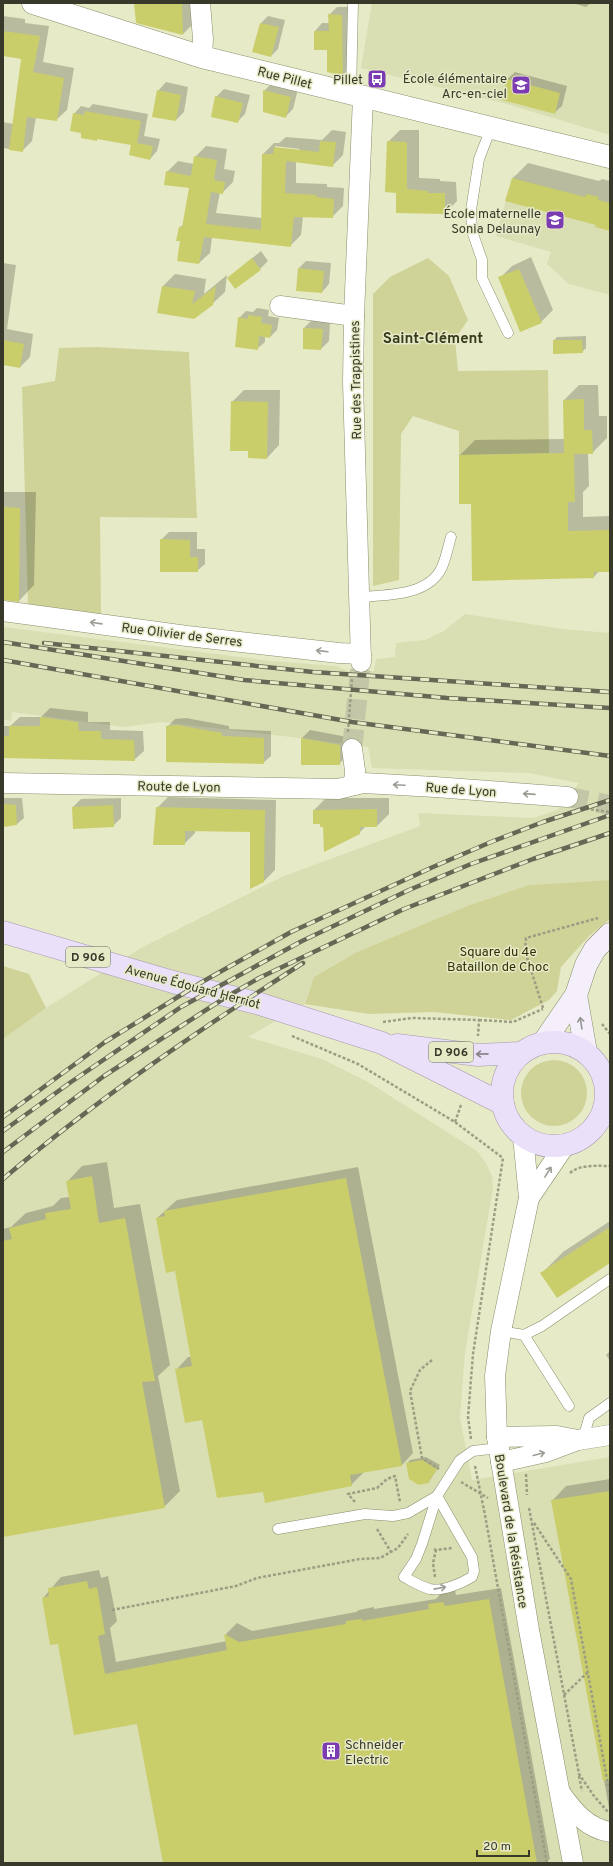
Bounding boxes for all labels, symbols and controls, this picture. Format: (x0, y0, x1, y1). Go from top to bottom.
street label: Rue Pillet (255, 64, 314, 93)
bus stop icon: Pillet (366, 68, 388, 90)
place label: École élémentaire Arc-en-ciel (403, 70, 507, 103)
place label: Pillet (333, 73, 363, 89)
school or university icon: École élémentaire Arc-en-ciel (510, 74, 532, 96)
place label: École maternelle Sonia Delaunay (443, 205, 541, 238)
school or university icon: École maternelle Sonia Delaunay (544, 209, 566, 231)
street label: Rue des Trappistines (348, 320, 366, 440)
district label: Saint-Clément (383, 330, 483, 349)
one-way arrow (90, 620, 103, 627)
street label: Rue Olivier de Serres (120, 621, 243, 651)
one-way arrow (316, 648, 329, 655)
street label: Route de Lyon (137, 779, 221, 797)
one-way arrow (393, 781, 406, 788)
street label: Rue de Lyon (425, 781, 497, 801)
one-way arrow (523, 790, 536, 798)
park label: Square du 4e Bataillon de Choc (447, 945, 549, 976)
road number: D 906 (66, 947, 110, 967)
street label: Avenue Édouard Herriot (123, 960, 263, 1014)
one-way arrow (577, 1017, 585, 1030)
road number: D 906 (429, 1042, 473, 1062)
one-way arrow (476, 1050, 489, 1058)
one-way arrow (544, 1167, 552, 1178)
one-way arrow (532, 1449, 545, 1457)
street label: Boulevard de la Résistance (490, 1453, 530, 1610)
one-way arrow (433, 1584, 446, 1592)
place label: Schneider Electric (345, 1738, 404, 1769)
building icon: Schneider Electric (320, 1740, 342, 1762)
scale bar (477, 1832, 529, 1858)
text: 20 m (483, 1839, 511, 1855)

